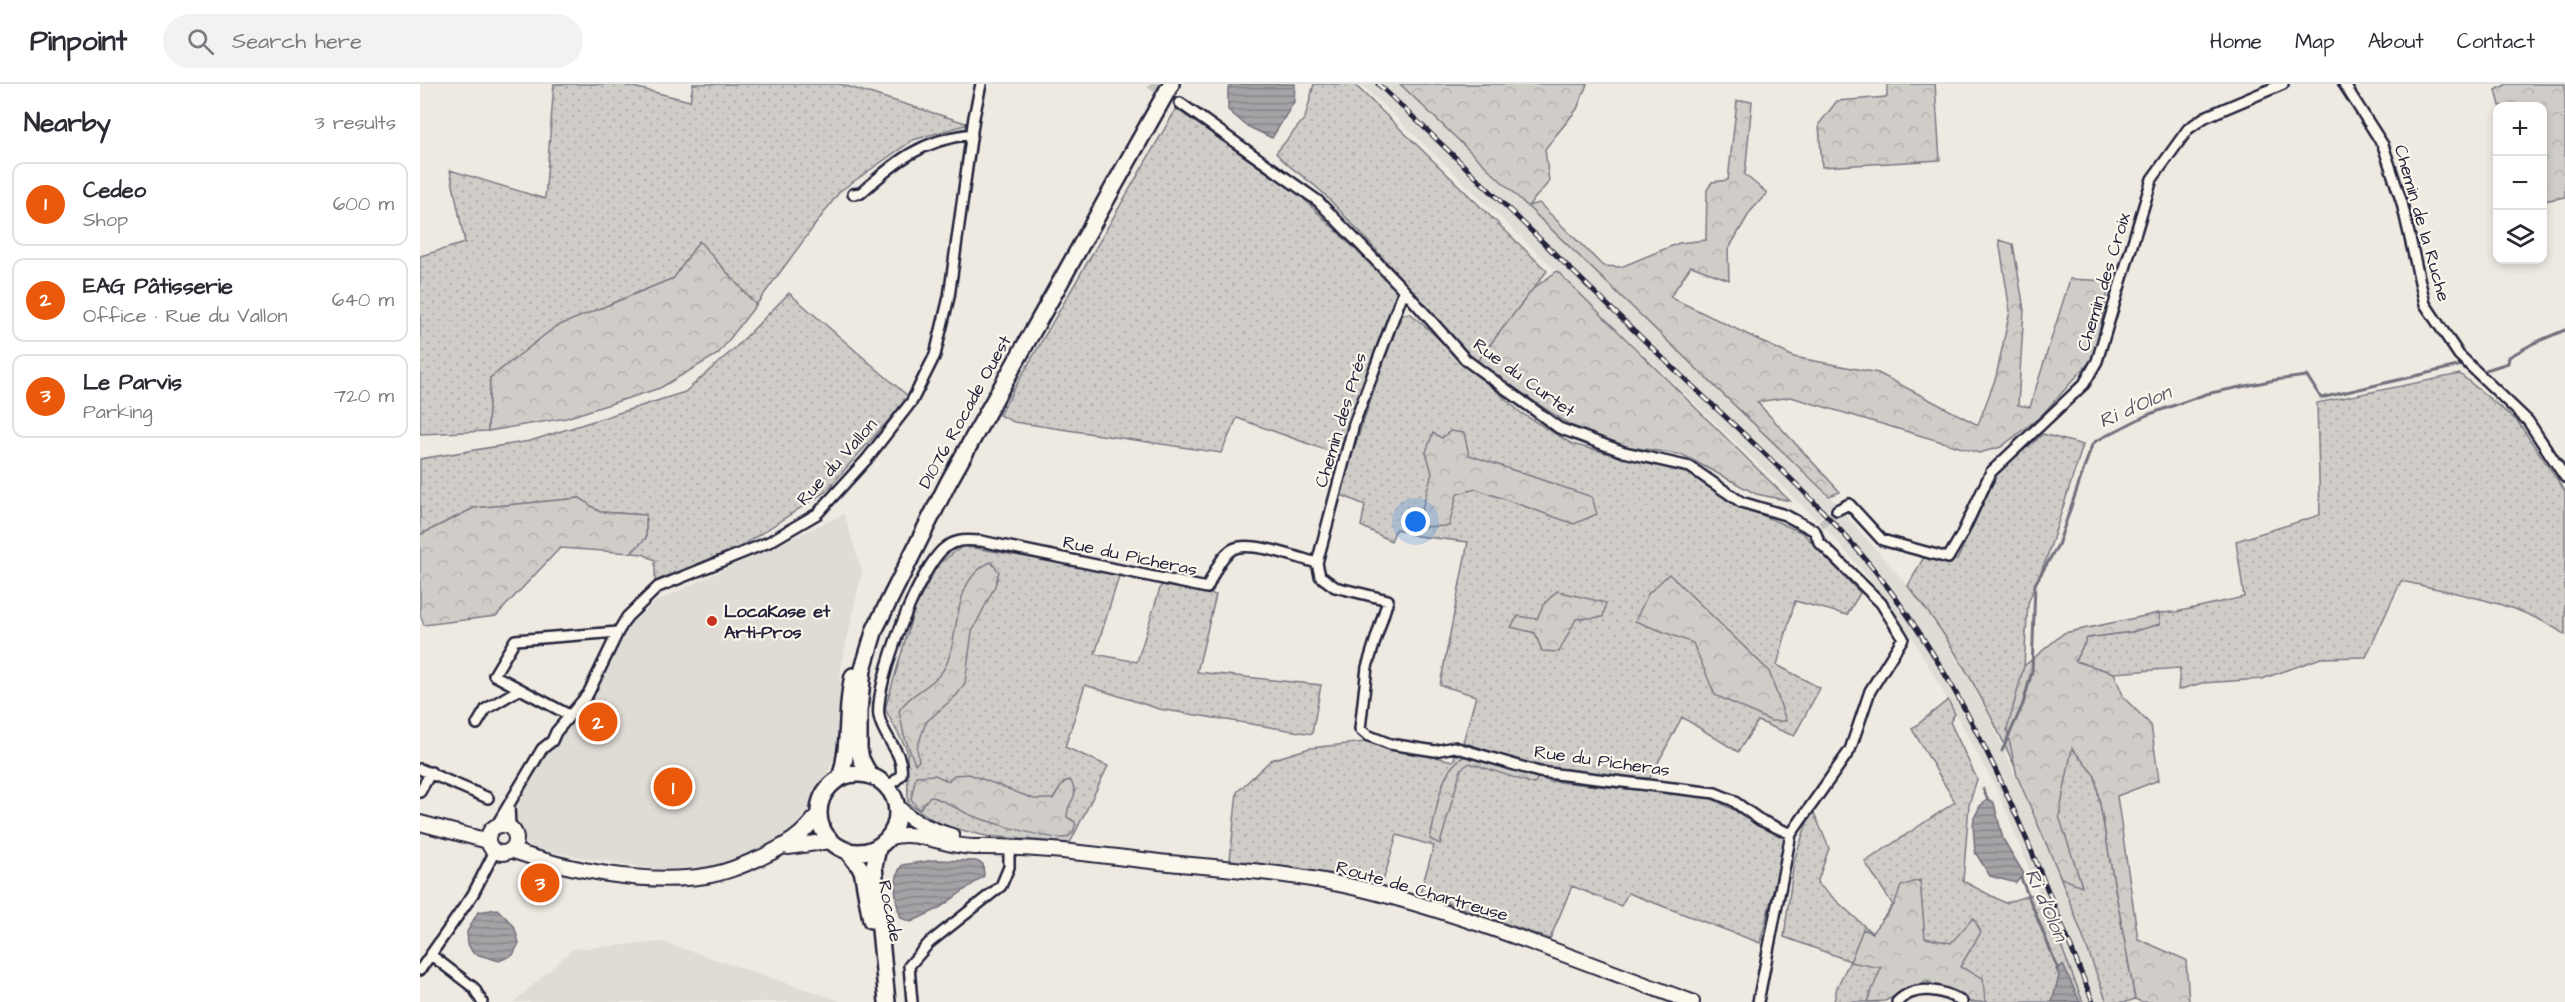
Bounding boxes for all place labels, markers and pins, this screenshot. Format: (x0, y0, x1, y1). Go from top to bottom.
place label: LocaKase et Arti-Pros (724, 599, 831, 645)
marker: LocaKase et Arti-Pros (705, 614, 719, 628)
pin: 2 (578, 700, 618, 744)
pin: 1 (654, 764, 692, 810)
pin: 3 (520, 860, 560, 906)

